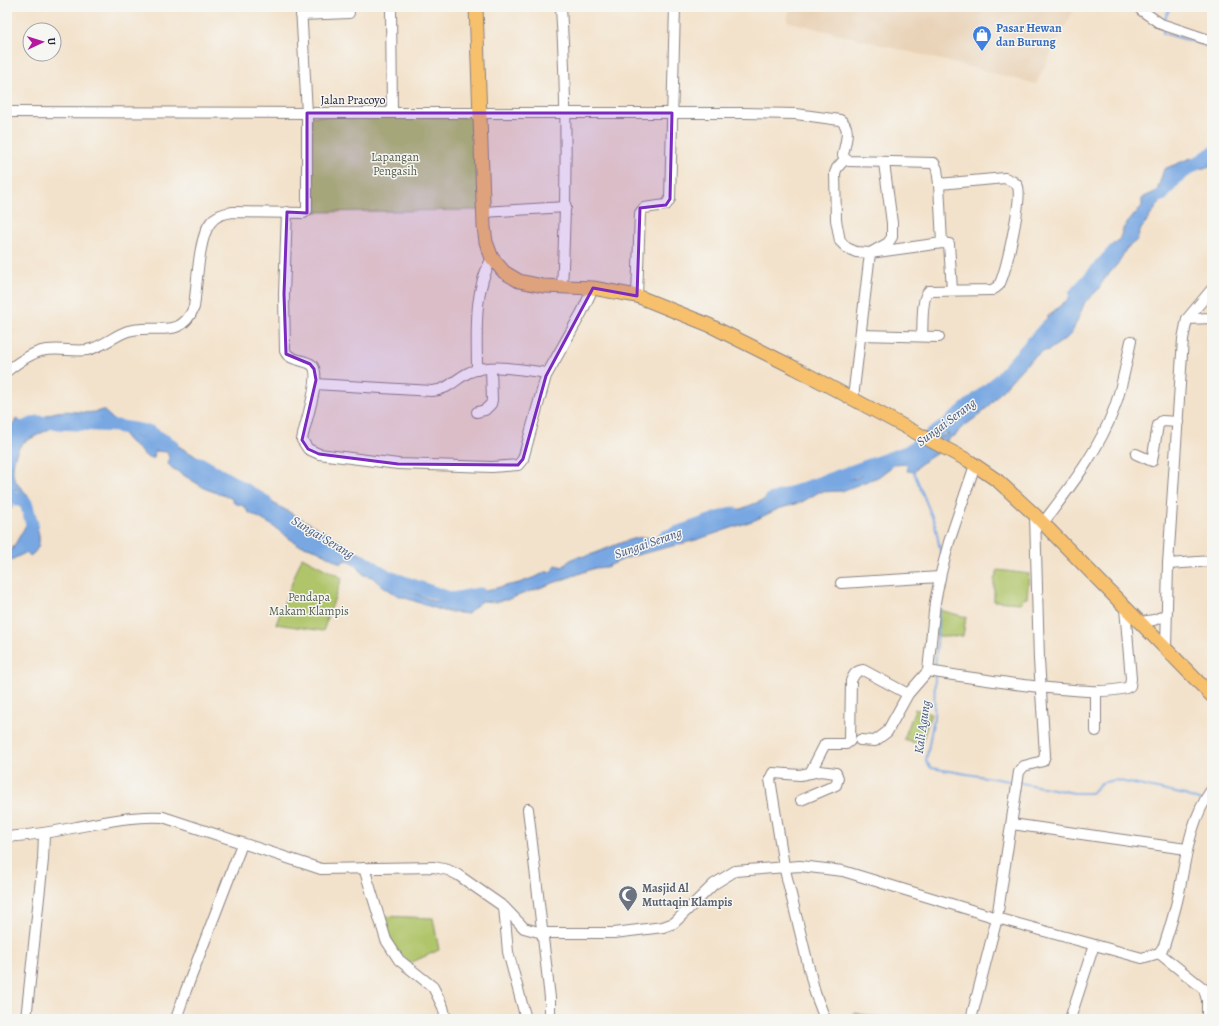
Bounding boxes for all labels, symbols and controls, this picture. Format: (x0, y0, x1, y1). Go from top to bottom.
place label: Pasar Hewan dan Burung (996, 20, 1062, 50)
north arrow (22, 22, 62, 62)
shop icon: Pasar Hewan dan Burung (971, 24, 993, 52)
text: U (44, 37, 59, 46)
street label: Jalan Pracoyo (320, 92, 386, 108)
park label: Lapangan Pengasih (371, 149, 420, 179)
water label: Sungai Serang (913, 394, 979, 450)
water label: Sungai Serang (288, 512, 358, 563)
water label: Sungai Serang (612, 523, 684, 562)
park label: Pendapa Makam Klampis (269, 589, 349, 619)
water label: Kali Agung (910, 699, 934, 755)
place label: Masjid Al Muttaqin Klampis (642, 880, 733, 910)
mosque icon: Masjid Al Muttaqin Klampis (617, 884, 639, 912)

